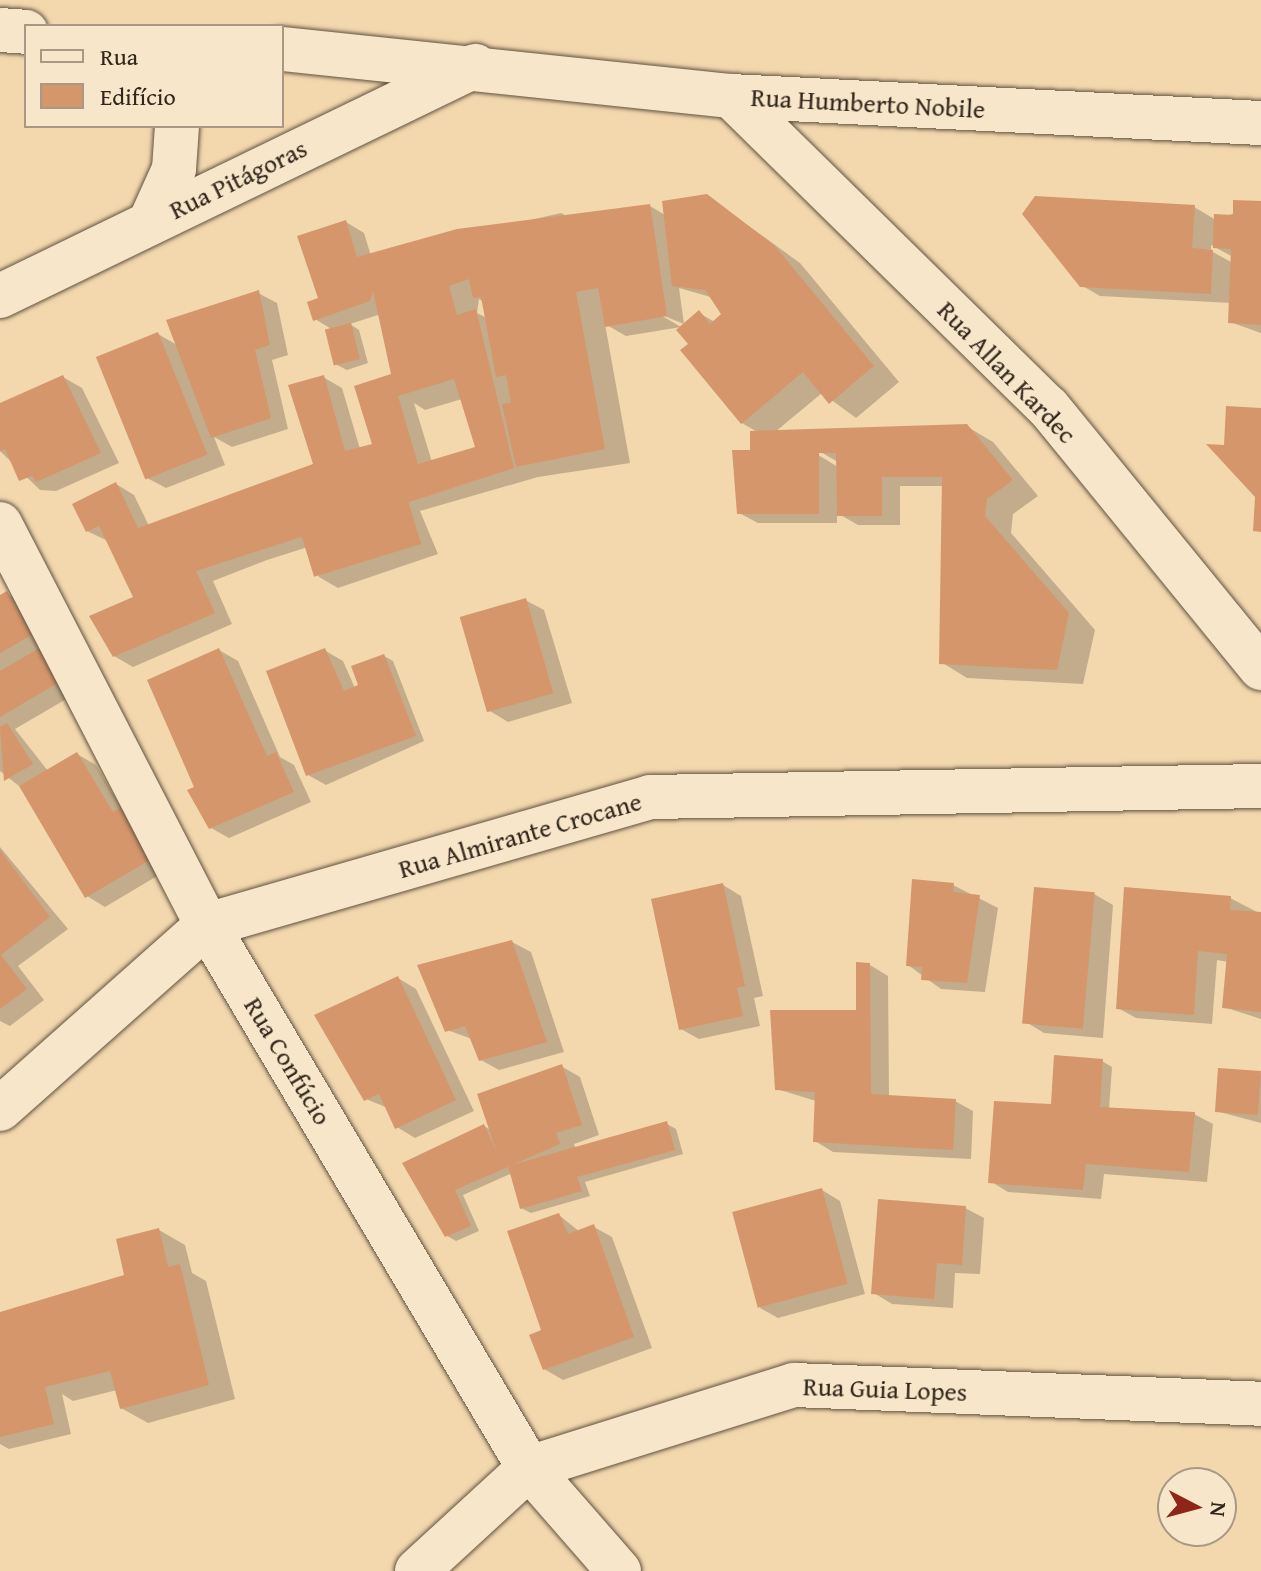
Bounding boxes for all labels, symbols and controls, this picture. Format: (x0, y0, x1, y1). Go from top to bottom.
legend (24, 24, 284, 128)
text: Rua (100, 39, 138, 74)
text: Edifício (100, 79, 176, 114)
street label: Rua Humberto Nobile (750, 81, 986, 125)
street label: Rua Pitágoras (164, 132, 312, 226)
street label: Rua Allan Kardec (931, 294, 1083, 450)
street label: Rua Almirante Crocane (395, 785, 645, 885)
street label: Rua Confúcio (238, 991, 338, 1131)
street label: Rua Guia Lopes (802, 1371, 968, 1407)
north arrow (1157, 1467, 1237, 1547)
text: N (1202, 1500, 1236, 1518)

